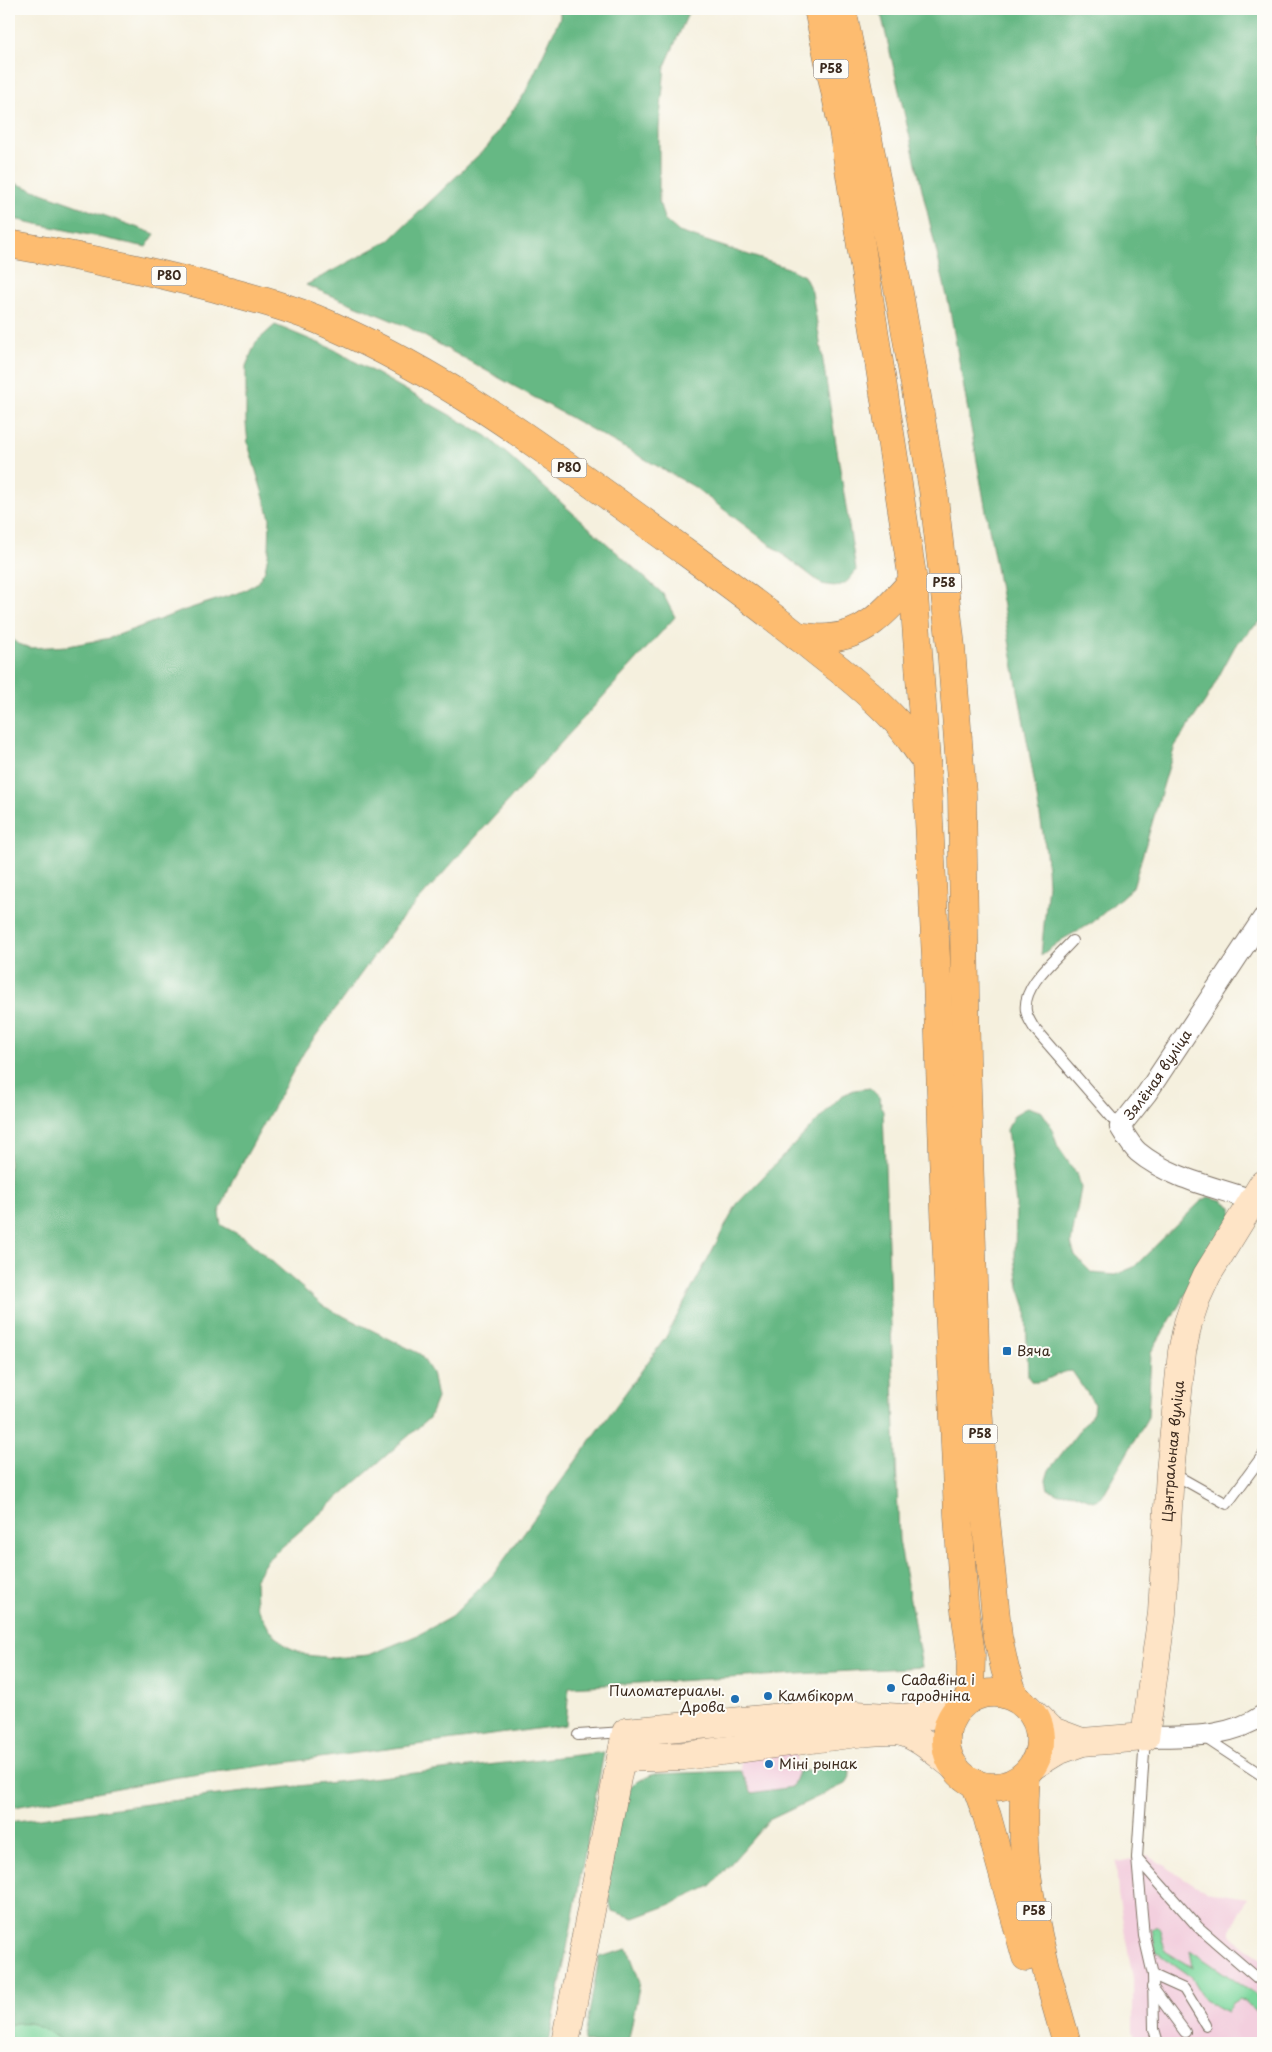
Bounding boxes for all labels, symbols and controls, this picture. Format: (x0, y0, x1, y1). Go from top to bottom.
road number: Р58 (814, 60, 848, 78)
road number: Р80 (152, 266, 186, 286)
road number: Р80 (552, 458, 586, 478)
road number: Р58 (926, 574, 962, 592)
street label: Зялёная вуліца (1118, 1025, 1197, 1124)
place label: Вяча (1017, 1340, 1051, 1361)
marker: Вяча (1001, 1345, 1013, 1357)
street label: Цэнтральная вуліца (1156, 1379, 1189, 1523)
road number: Р58 (962, 1425, 998, 1444)
place label: Садавіна і гародніна (901, 1669, 975, 1706)
place label: Пиломатериалы. Дрова (609, 1680, 725, 1717)
marker: Садавіна і гародніна (885, 1682, 897, 1694)
place label: Камбікорм (778, 1685, 854, 1706)
marker: Камбікорм (762, 1690, 774, 1702)
marker: Пиломатериалы. Дрова (729, 1693, 741, 1705)
place label: Міні рынак (779, 1753, 858, 1774)
marker: Міні рынак (763, 1758, 775, 1770)
road number: Р58 (1016, 1902, 1052, 1920)

